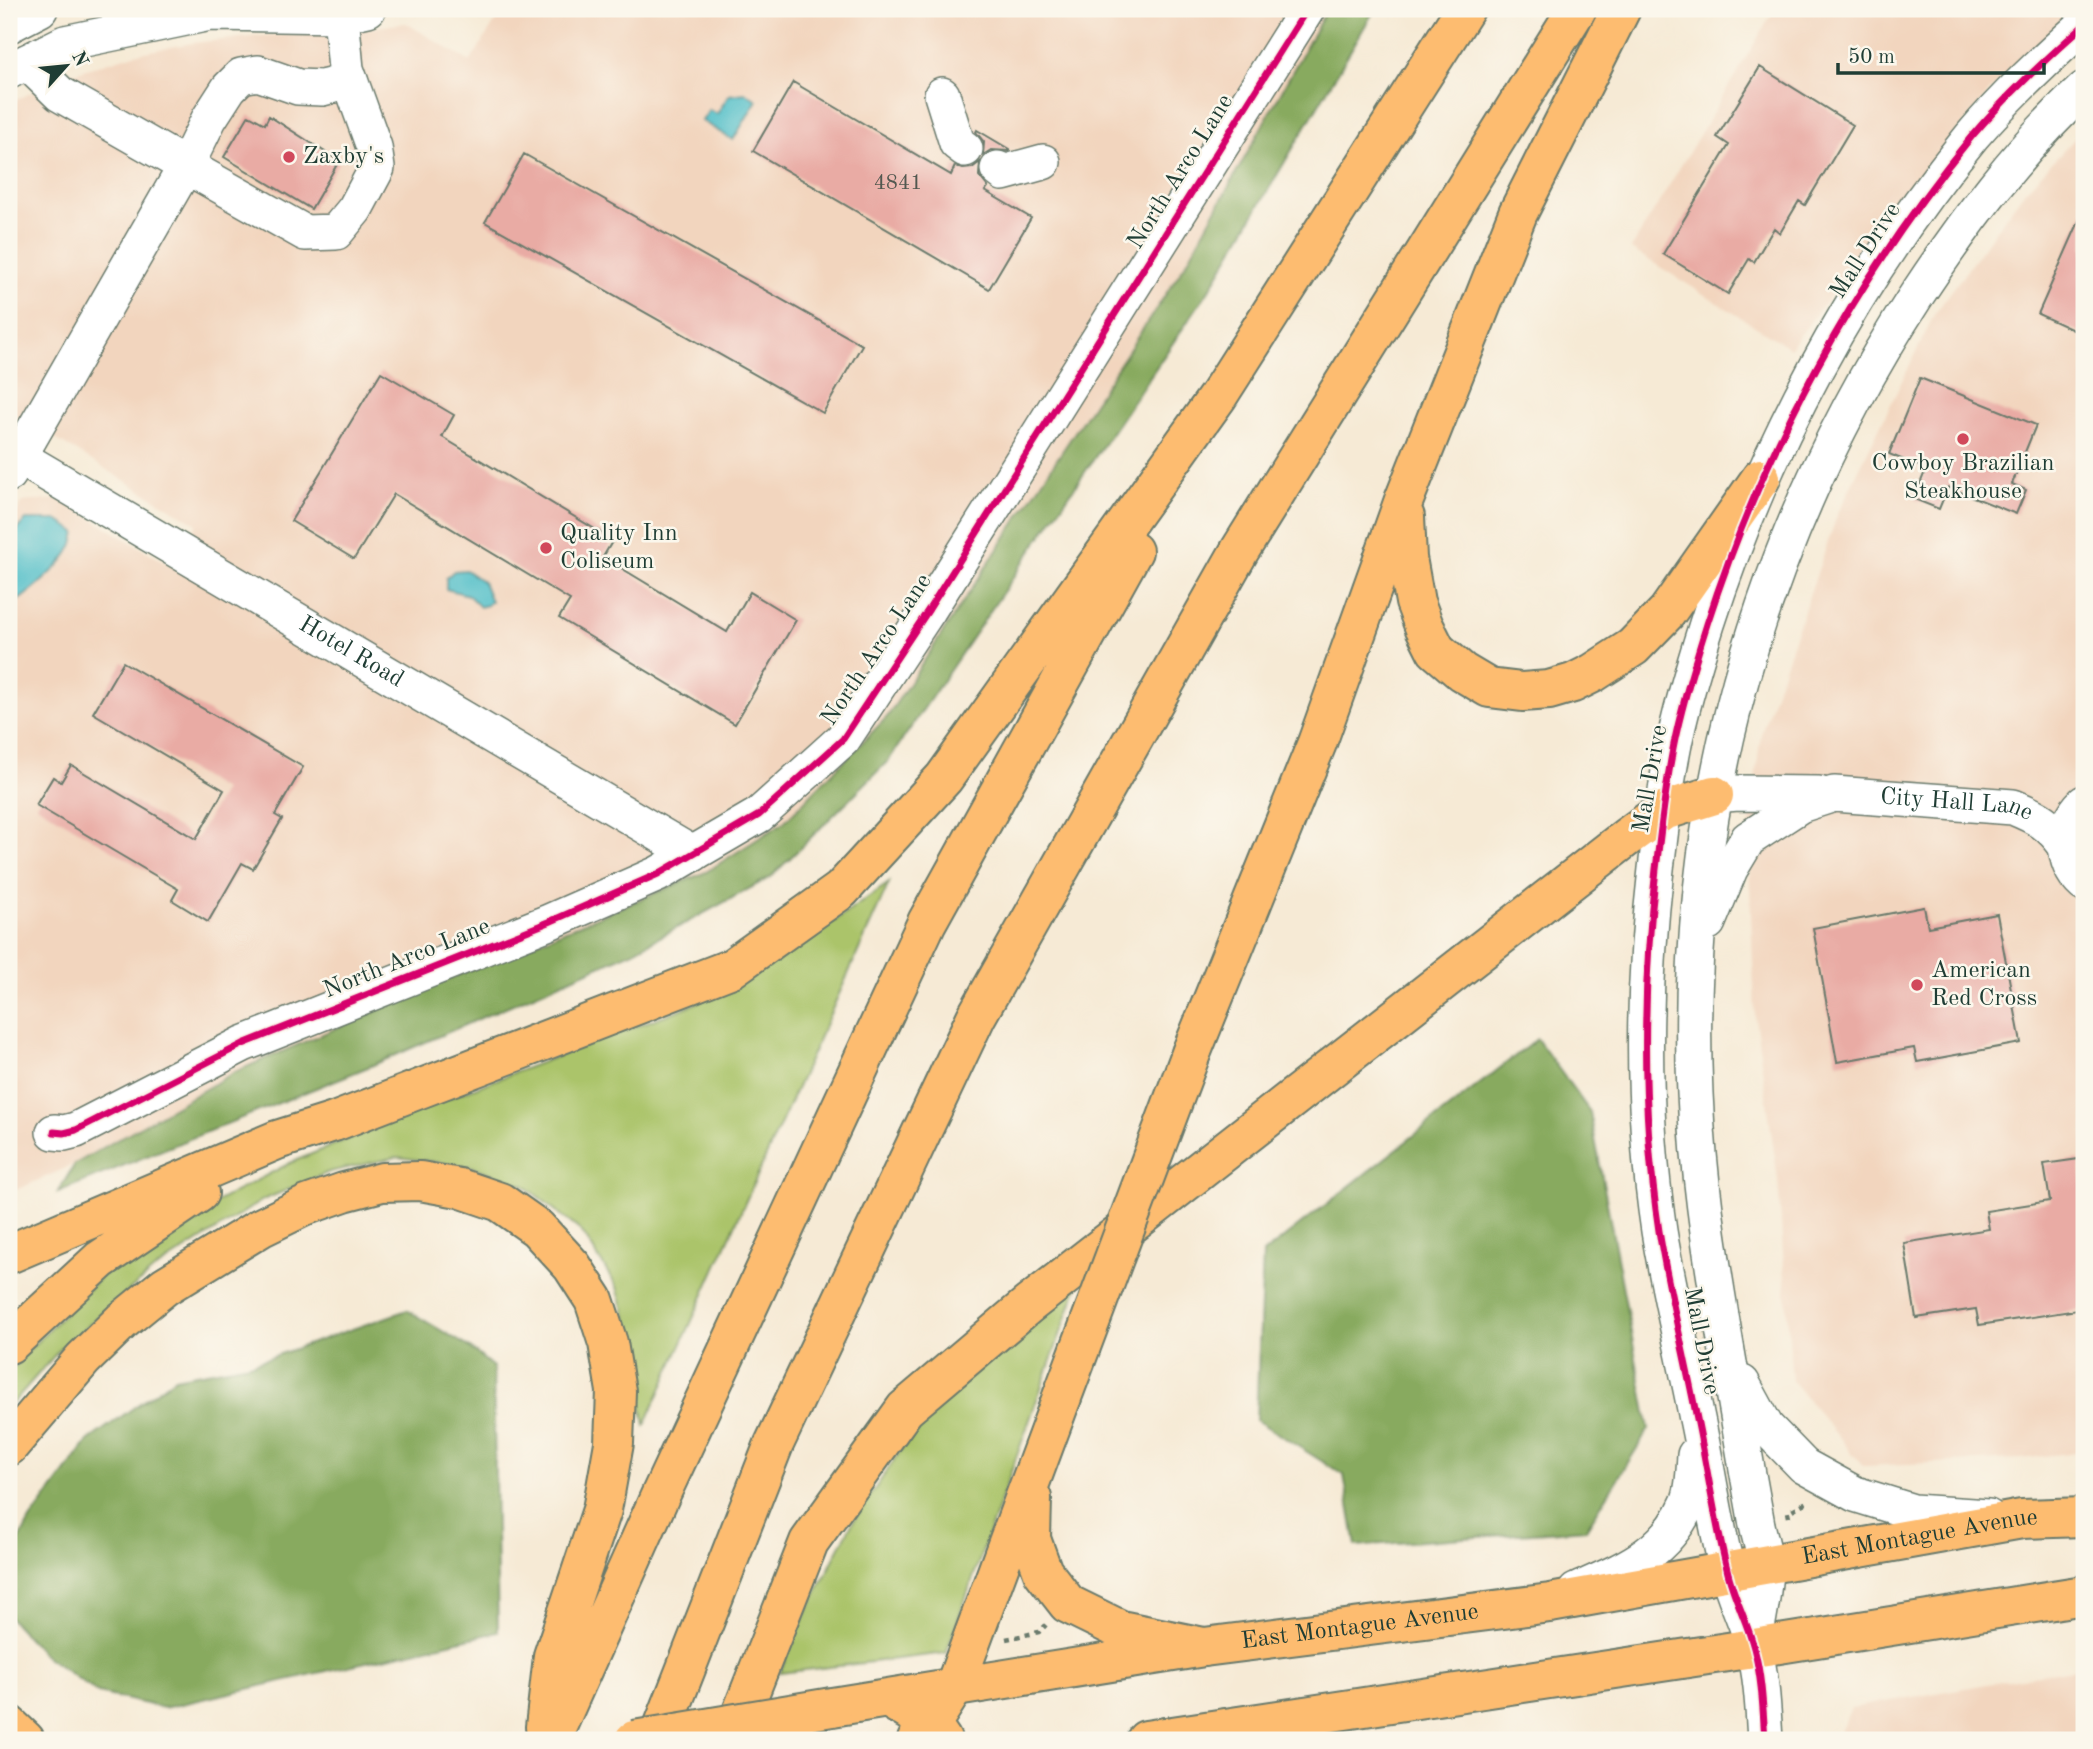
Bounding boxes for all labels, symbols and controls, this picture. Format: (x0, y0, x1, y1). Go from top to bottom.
north arrow (32, 32, 102, 102)
scale bar (1838, 32, 2044, 76)
text: 50 m (1848, 47, 1895, 68)
text: N (67, 49, 91, 71)
street label: North Arco Lane (1124, 90, 1238, 254)
place label: Zaxby's (303, 145, 384, 169)
marker: Zaxby's (281, 149, 297, 165)
house number: 4841 (874, 173, 922, 194)
street label: Mall Drive (1826, 199, 1906, 303)
marker: Cowboy Brazilian Steakhouse (1955, 431, 1971, 447)
place label: Cowboy Brazilian Steakhouse (1872, 452, 2054, 504)
place label: Quality Inn Coliseum (560, 522, 678, 574)
marker: Quality Inn Coliseum (538, 540, 554, 556)
street label: North Arco Lane (817, 570, 937, 730)
street label: Hotel Road (295, 612, 408, 693)
street label: Mall Drive (1630, 723, 1672, 835)
street label: City Hall Lane (1879, 785, 2036, 826)
street label: North Arco Lane (320, 915, 494, 1003)
place label: American Red Cross (1931, 959, 2037, 1011)
marker: American Red Cross (1909, 977, 1925, 993)
street label: Mall Drive (1679, 1285, 1723, 1397)
street label: East Montague Avenue (1800, 1506, 2038, 1570)
street label: East Montague Avenue (1240, 1600, 1480, 1654)

